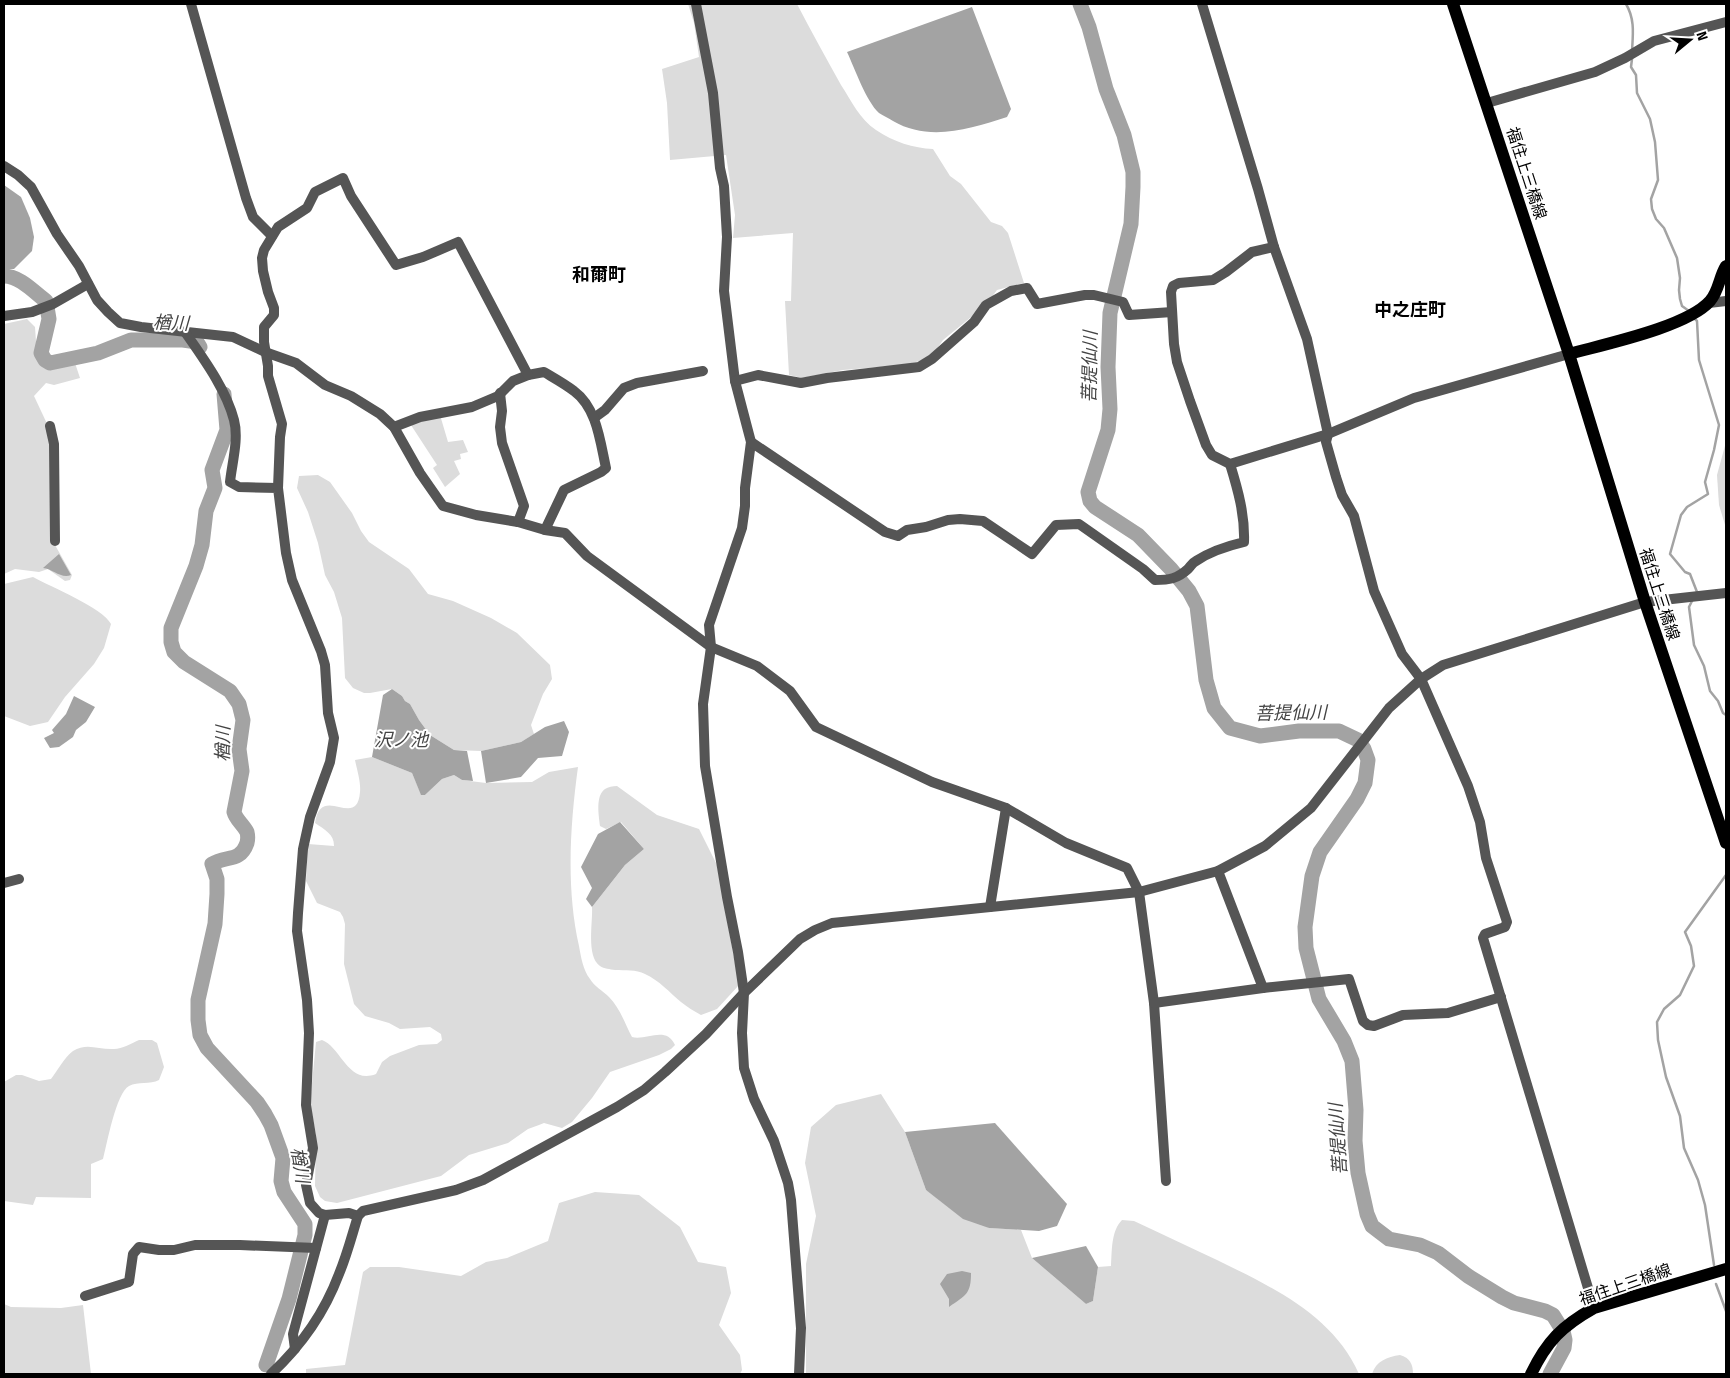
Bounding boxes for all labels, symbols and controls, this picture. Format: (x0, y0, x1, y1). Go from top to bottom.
north arrow (1665, 15, 1715, 65)
text: N (1693, 30, 1711, 43)
street label: 福住上三橋線 (1503, 125, 1550, 222)
district label: 和爾町 (572, 264, 626, 286)
district label: 中之庄町 (1374, 299, 1446, 321)
water label: 楢川 (153, 311, 191, 335)
water label: 菩提仙川 (1078, 329, 1102, 403)
street label: 福住上三橋線 (1636, 546, 1683, 643)
water label: 菩提仙川 (1255, 701, 1329, 725)
water label: 楢川 (212, 724, 234, 762)
water label: 沢ノ池 (374, 729, 430, 751)
water label: 菩提仙川 (1324, 1100, 1351, 1176)
water label: 楢川 (286, 1146, 314, 1186)
street label: 福住上三橋線 (1577, 1260, 1674, 1309)

